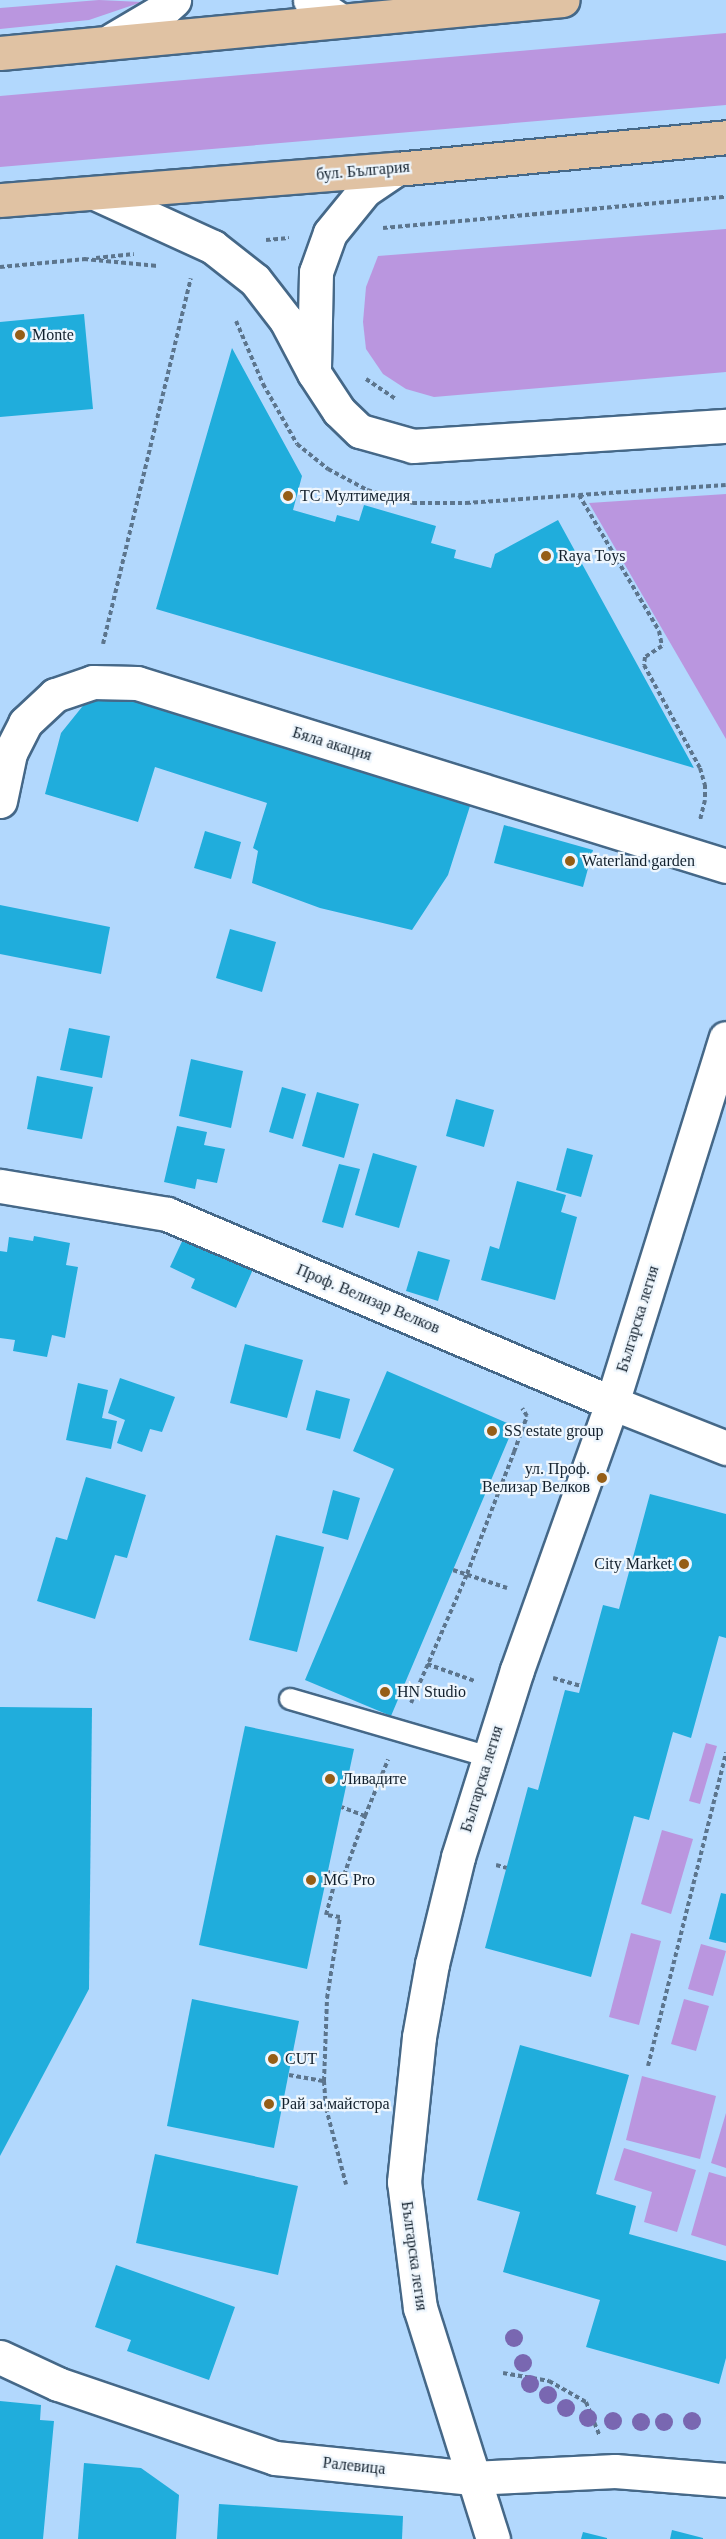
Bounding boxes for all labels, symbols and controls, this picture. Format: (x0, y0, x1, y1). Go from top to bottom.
street label: бул. България (315, 157, 411, 185)
place label: Monte (32, 325, 74, 345)
marker: Monte (13, 328, 27, 342)
place label: ТС Мултимедия (300, 486, 410, 506)
marker: ТС Мултимедия (281, 489, 295, 503)
place label: Raya Toys (558, 546, 626, 566)
marker: Raya Toys (539, 549, 553, 563)
street label: Бяла акация (290, 723, 374, 765)
place label: Waterland garden (582, 851, 695, 871)
marker: Waterland garden (563, 854, 577, 868)
street label: Проф. Велизар Велков (293, 1260, 443, 1338)
street label: Българска легия (613, 1263, 663, 1375)
place label: SS estate group (504, 1421, 604, 1441)
marker: SS estate group (485, 1424, 499, 1438)
place label: ул. Проф. Велизар Велков (482, 1459, 590, 1497)
marker: ул. Проф. Велизар Велков (595, 1471, 609, 1485)
place label: City Market (594, 1554, 672, 1574)
marker: City Market (677, 1557, 691, 1571)
place label: HN Studio (397, 1682, 466, 1702)
marker: HN Studio (378, 1685, 392, 1699)
street label: Българска легия (457, 1723, 507, 1835)
place label: Ливадите (342, 1769, 407, 1789)
marker: Ливадите (323, 1772, 337, 1786)
place label: MG Pro (323, 1870, 375, 1890)
marker: MG Pro (304, 1873, 318, 1887)
place label: CUT (285, 2049, 317, 2069)
marker: CUT (266, 2052, 280, 2066)
place label: Рай за майстора (281, 2094, 390, 2114)
marker: Рай за майстора (262, 2097, 276, 2111)
street label: Българска легия (397, 2200, 431, 2312)
street label: Ралевица (322, 2453, 386, 2479)

